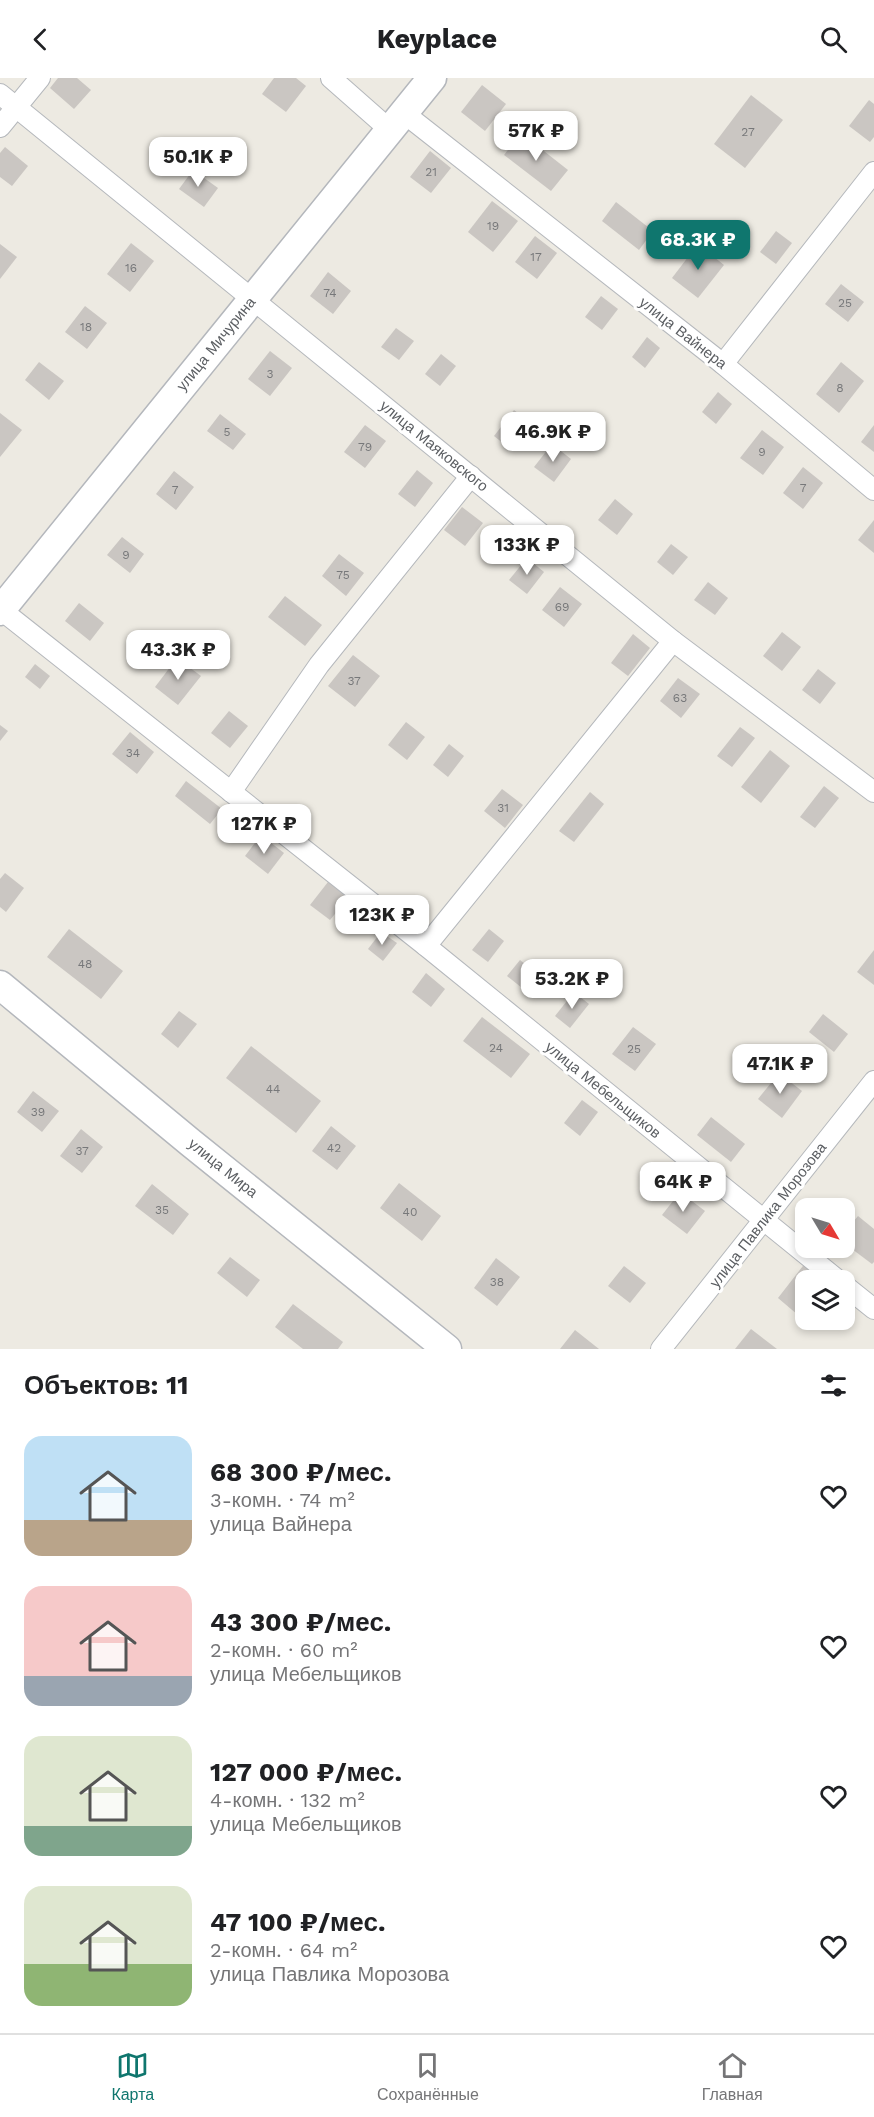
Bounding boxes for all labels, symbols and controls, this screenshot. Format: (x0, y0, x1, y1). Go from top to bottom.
icon: back (24, 23, 57, 56)
text: Keyplace (377, 23, 497, 55)
icon: search (817, 23, 850, 56)
pin: 57K ₽ (494, 111, 578, 162)
text: 57K ₽ (508, 118, 564, 142)
house number: 27 (741, 125, 755, 139)
pin: 50.1K ₽ (143, 137, 253, 188)
text: 50.1K ₽ (163, 144, 233, 168)
house number: 21 (425, 165, 437, 179)
house number: 19 (487, 219, 499, 233)
pin: 68.3K ₽ (643, 220, 753, 271)
text: 68.3K ₽ (660, 227, 736, 251)
house number: 17 (530, 250, 542, 264)
house number: 16 (125, 261, 137, 275)
house number: 74 (323, 286, 337, 300)
street label: улица Мичурина (173, 293, 260, 395)
street label: улица Вайнера (636, 293, 731, 373)
house number: 25 (838, 296, 852, 310)
house number: 18 (80, 320, 92, 334)
house number: 3 (267, 367, 274, 381)
house number: 8 (836, 381, 844, 395)
street label: улица Маяковского (376, 397, 492, 495)
pin: 46.9K ₽ (498, 412, 608, 463)
text: 46.9K ₽ (515, 419, 591, 443)
house number: 5 (224, 425, 231, 439)
house number: 79 (358, 440, 372, 454)
house number: 9 (758, 445, 766, 459)
house number: 7 (800, 481, 807, 495)
house number: 7 (172, 483, 179, 497)
pin: 133K ₽ (478, 525, 576, 576)
text: 133K ₽ (494, 532, 560, 556)
house number: 9 (122, 548, 130, 562)
house number: 75 (336, 568, 350, 582)
house number: 69 (555, 600, 569, 614)
pin: 43.3K ₽ (123, 630, 233, 681)
text: 43.3K ₽ (140, 637, 216, 661)
house number: 37 (347, 674, 361, 688)
house number: 63 (673, 691, 687, 705)
house number: 34 (126, 746, 140, 760)
house number: 31 (497, 801, 509, 815)
pin: 127K ₽ (215, 804, 313, 855)
text: 127K ₽ (231, 811, 297, 835)
pin: 123K ₽ (333, 895, 431, 946)
text: 123K ₽ (349, 902, 415, 926)
house number: 48 (78, 957, 92, 971)
pin: 53.2K ₽ (517, 959, 627, 1010)
text: 53.2K ₽ (535, 966, 609, 990)
street label: улица Мебельщиков (541, 1038, 665, 1142)
house number: 24 (489, 1041, 503, 1055)
house number: 25 (627, 1042, 641, 1056)
pin: 47.1K ₽ (725, 1044, 835, 1095)
text: 47.1K ₽ (746, 1051, 814, 1075)
house number: 44 (266, 1082, 280, 1096)
house number: 39 (31, 1105, 45, 1119)
street label: улица Мира (185, 1135, 262, 1202)
street label: улица Павлика Морозова (706, 1138, 831, 1291)
house number: 42 (327, 1141, 341, 1155)
house number: 37 (75, 1144, 89, 1158)
pin: 64K ₽ (641, 1162, 725, 1213)
text: 64K ₽ (654, 1169, 712, 1193)
north arrow (795, 1198, 855, 1258)
map controls (795, 1198, 855, 1330)
house number: 35 (155, 1203, 169, 1217)
house number: 40 (403, 1205, 417, 1219)
button: layers (795, 1270, 855, 1330)
house number: 38 (490, 1275, 504, 1289)
icon: filters (817, 1369, 850, 1402)
text: Объектов: 11 (24, 1370, 188, 1400)
text: 68 300 ₽/мес. (210, 1457, 392, 1487)
icon: home (72, 1460, 144, 1532)
icon: heart (817, 1480, 850, 1513)
text: 3-комн. · 74 m² (210, 1488, 355, 1512)
text: улица Вайнера (210, 1512, 352, 1536)
text: 43 300 ₽/мес. (210, 1607, 391, 1637)
icon: home (72, 1610, 144, 1682)
icon: heart (817, 1630, 850, 1663)
text: 2-комн. · 60 m² (210, 1638, 358, 1662)
text: улица Мебельщиков (210, 1662, 402, 1686)
text: 127 000 ₽/мес. (210, 1757, 402, 1787)
icon: home (72, 1760, 144, 1832)
icon: heart (817, 1780, 850, 1813)
text: 4-комн. · 132 m² (210, 1788, 365, 1812)
text: улица Мебельщиков (210, 1812, 402, 1836)
text: 47 100 ₽/мес. (210, 1907, 385, 1937)
icon: home (72, 1910, 144, 1982)
icon: heart (817, 1930, 850, 1963)
text: 2-комн. · 64 m² (210, 1938, 357, 1962)
text: улица Павлика Морозова (210, 1962, 449, 1986)
tab: Карта (111, 2049, 154, 2104)
tab: Сохранённые (377, 2049, 479, 2104)
tab: Главная (702, 2049, 763, 2104)

